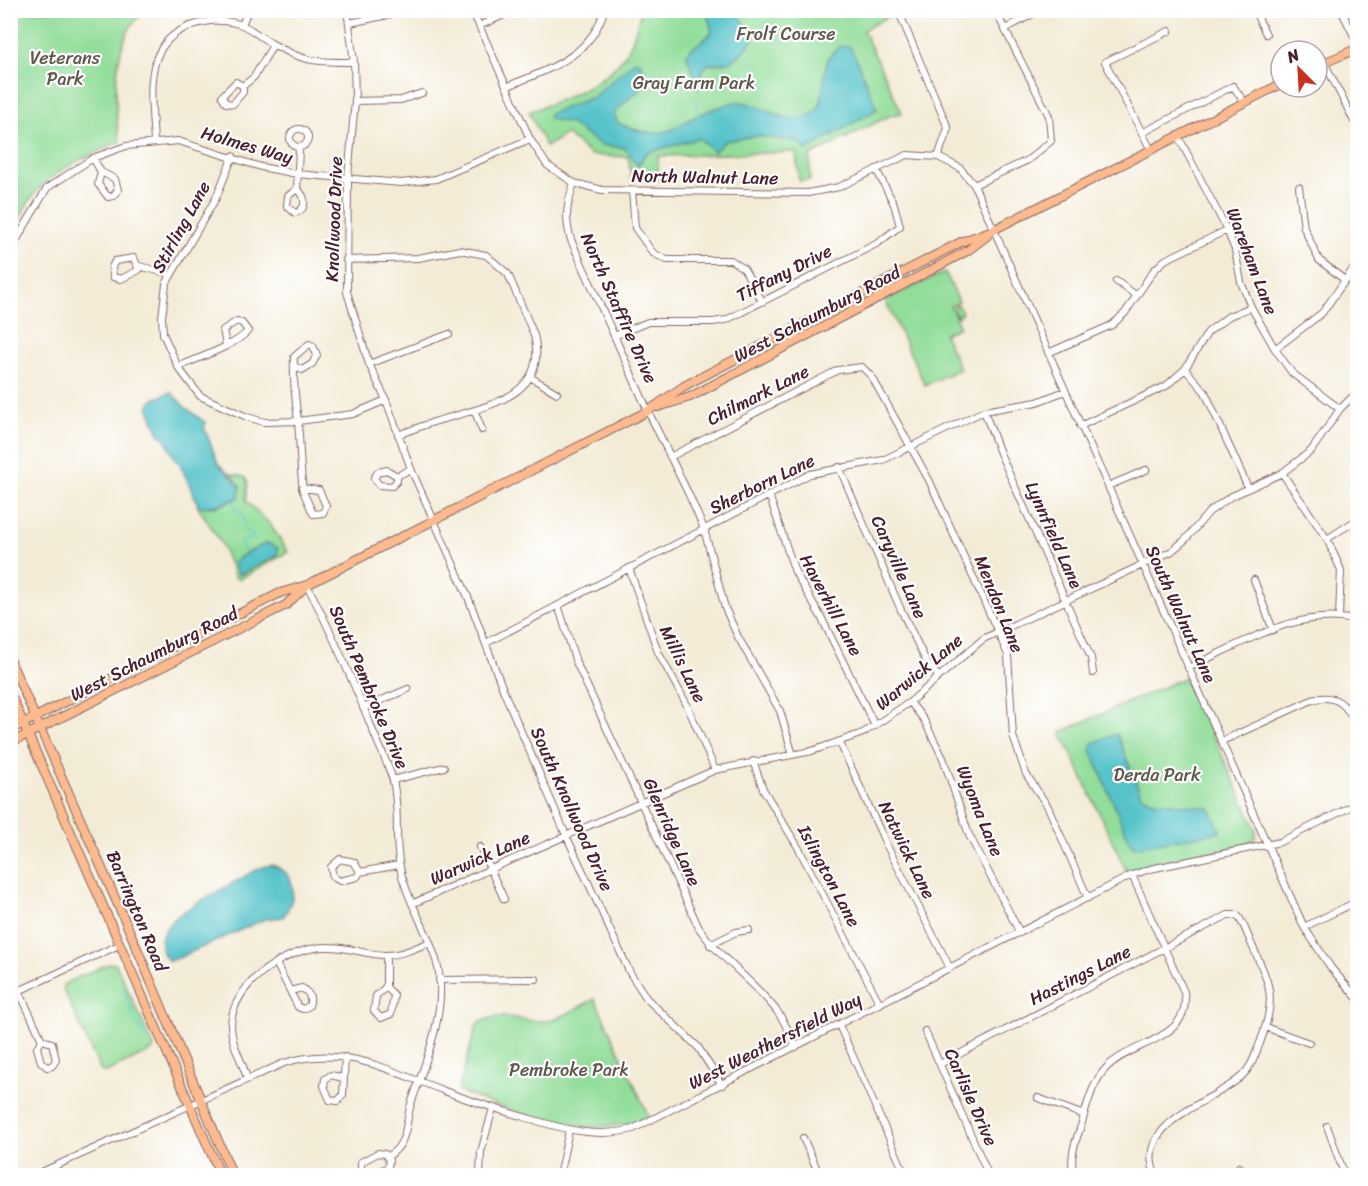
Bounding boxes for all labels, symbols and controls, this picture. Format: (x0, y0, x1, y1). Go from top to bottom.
park label: Frolf Course (737, 18, 835, 50)
north arrow (1269, 39, 1329, 99)
text: N (1281, 40, 1305, 72)
park label: Veterans Park (30, 42, 101, 95)
park label: Gray Farm Park (633, 67, 755, 99)
street label: Holmes Way (197, 117, 297, 174)
street label: Knollwood Drive (316, 156, 352, 282)
street label: North Walnut Lane (631, 160, 779, 194)
street label: Stirling Lane (142, 175, 220, 279)
street label: Wareham Lane (1217, 203, 1287, 319)
street label: North Staffire Drive (571, 227, 667, 389)
street label: Tiffany Drive (730, 235, 838, 311)
street label: West Schaumburg Road (728, 256, 908, 372)
street label: Chilmark Lane (701, 355, 815, 435)
street label: Sherborn Lane (704, 445, 820, 523)
street label: Lynnfield Lane (1016, 476, 1092, 594)
street label: Caryville Lane (862, 510, 936, 624)
street label: South Walnut Lane (1136, 540, 1226, 688)
street label: Haverhill Lane (790, 548, 872, 662)
street label: Mendon Lane (965, 550, 1033, 658)
street label: West Schaumburg Road (64, 597, 245, 710)
street label: South Pembroke Drive (320, 600, 418, 774)
street label: Millis Lane (650, 620, 716, 708)
street label: Warwick Lane (868, 625, 970, 719)
street label: South Knollwood Drive (521, 721, 623, 897)
park label: Derda Park (1113, 759, 1201, 791)
street label: Wyoma Lane (947, 760, 1013, 862)
street label: Glenridge Lane (634, 773, 710, 891)
street label: Natwick Lane (869, 795, 945, 905)
street label: Islington Lane (788, 818, 869, 933)
street label: Warwick Lane (425, 822, 535, 894)
street label: Barrington Road (97, 845, 177, 978)
street label: Hastings Lane (1023, 936, 1137, 1014)
street label: West Weathersfield Way (683, 983, 868, 1099)
street label: Carlisle Drive (935, 1043, 1007, 1151)
park label: Pembroke Park (509, 1054, 629, 1086)

